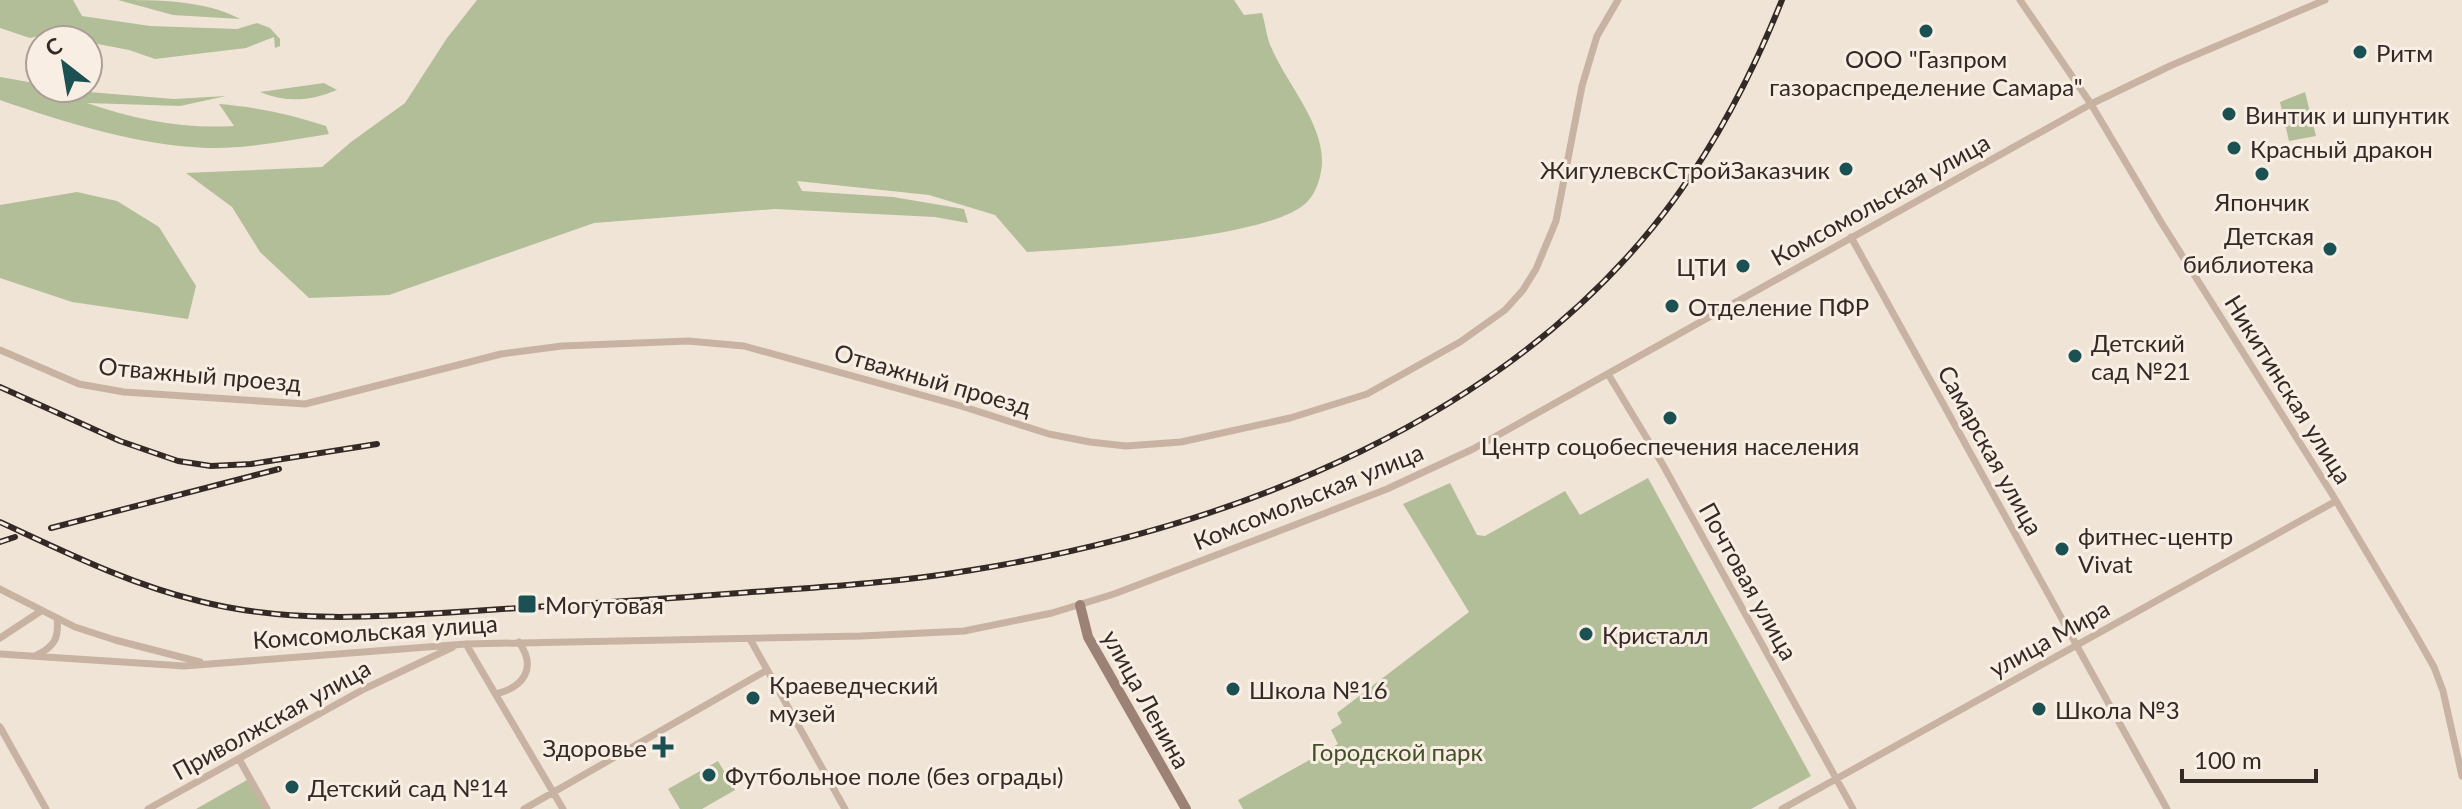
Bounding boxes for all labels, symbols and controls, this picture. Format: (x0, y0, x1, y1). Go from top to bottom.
marker: ООО "Газпром газораспределение Самара" (1917, 22, 1935, 40)
north arrow (24, 24, 104, 104)
text: С (40, 31, 67, 62)
place label: Ритм (2376, 38, 2433, 67)
marker: Ритм (2351, 43, 2369, 61)
place label: ООО "Газпром газораспределение Самара" (1769, 44, 2083, 101)
place label: Винтик и шпунтик (2245, 100, 2450, 129)
marker: Винтик и шпунтик (2220, 105, 2238, 123)
street label: Комсомольская улица (1766, 127, 1994, 271)
place label: Красный дракон (2250, 134, 2433, 163)
marker: Красный дракон (2225, 139, 2243, 157)
place label: ЖигулевскСтройЗаказчик (1540, 155, 1831, 184)
marker: ЖигулевскСтройЗаказчик (1837, 160, 1855, 178)
marker: Япончик (2253, 165, 2271, 183)
place label: Япончик (2213, 187, 2310, 216)
place label: Детская библиотека (2183, 221, 2314, 278)
marker: Детская библиотека (2321, 240, 2339, 258)
place label: ЦТИ (1676, 252, 1727, 281)
marker: ЦТИ (1734, 257, 1752, 275)
street label: Никитинская улица (2219, 289, 2359, 489)
place label: Отделение ПФР (1688, 292, 1869, 321)
marker: Отделение ПФР (1663, 297, 1681, 315)
place label: Детский сад №21 (2091, 328, 2191, 385)
street label: Отважный проезд (831, 337, 1035, 421)
marker: Детский сад №21 (2066, 347, 2084, 365)
street label: Отважный проезд (97, 351, 303, 397)
street label: Самарская улица (1932, 360, 2050, 540)
marker: Центр соцобеспечения населения (1661, 409, 1679, 427)
place label: Центр соцобеспечения населения (1481, 431, 1859, 460)
street label: Комсомольская улица (1189, 437, 1427, 555)
street label: Почтовая улица (1694, 497, 1804, 665)
place label: фитнес-центр Vivat (2078, 521, 2233, 578)
marker: фитнес-центр Vivat (2053, 540, 2071, 558)
place label: Могутовая (545, 590, 664, 619)
marker: Могутовая (516, 593, 538, 615)
street label: улица Мира (1984, 593, 2114, 683)
street label: Комсомольская улица (251, 608, 499, 654)
place label: Кристалл (1602, 620, 1709, 649)
street label: улица Ленина (1097, 625, 1197, 773)
marker: Кристалл (1577, 625, 1595, 643)
street label: Приволжская улица (167, 653, 375, 785)
place label: Краеведческий музей (769, 670, 938, 727)
place label: Школа №16 (1249, 675, 1388, 704)
marker: Школа №16 (1224, 680, 1242, 698)
marker: Краеведческий музей (744, 689, 762, 707)
place label: Школа №3 (2055, 695, 2180, 724)
marker: Школа №3 (2030, 700, 2048, 718)
place label: Здоровье (542, 733, 647, 762)
scale bar (2182, 733, 2316, 783)
park label: Городской парк (1311, 737, 1484, 766)
marker: Здоровье (654, 738, 672, 756)
text: 100 m (2194, 745, 2262, 774)
place label: Футбольное поле (без ограды) (725, 761, 1063, 790)
marker: Футбольное поле (без ограды) (700, 766, 718, 784)
place label: Детский сад №14 (308, 773, 508, 802)
marker: Детский сад №14 (283, 778, 301, 796)

